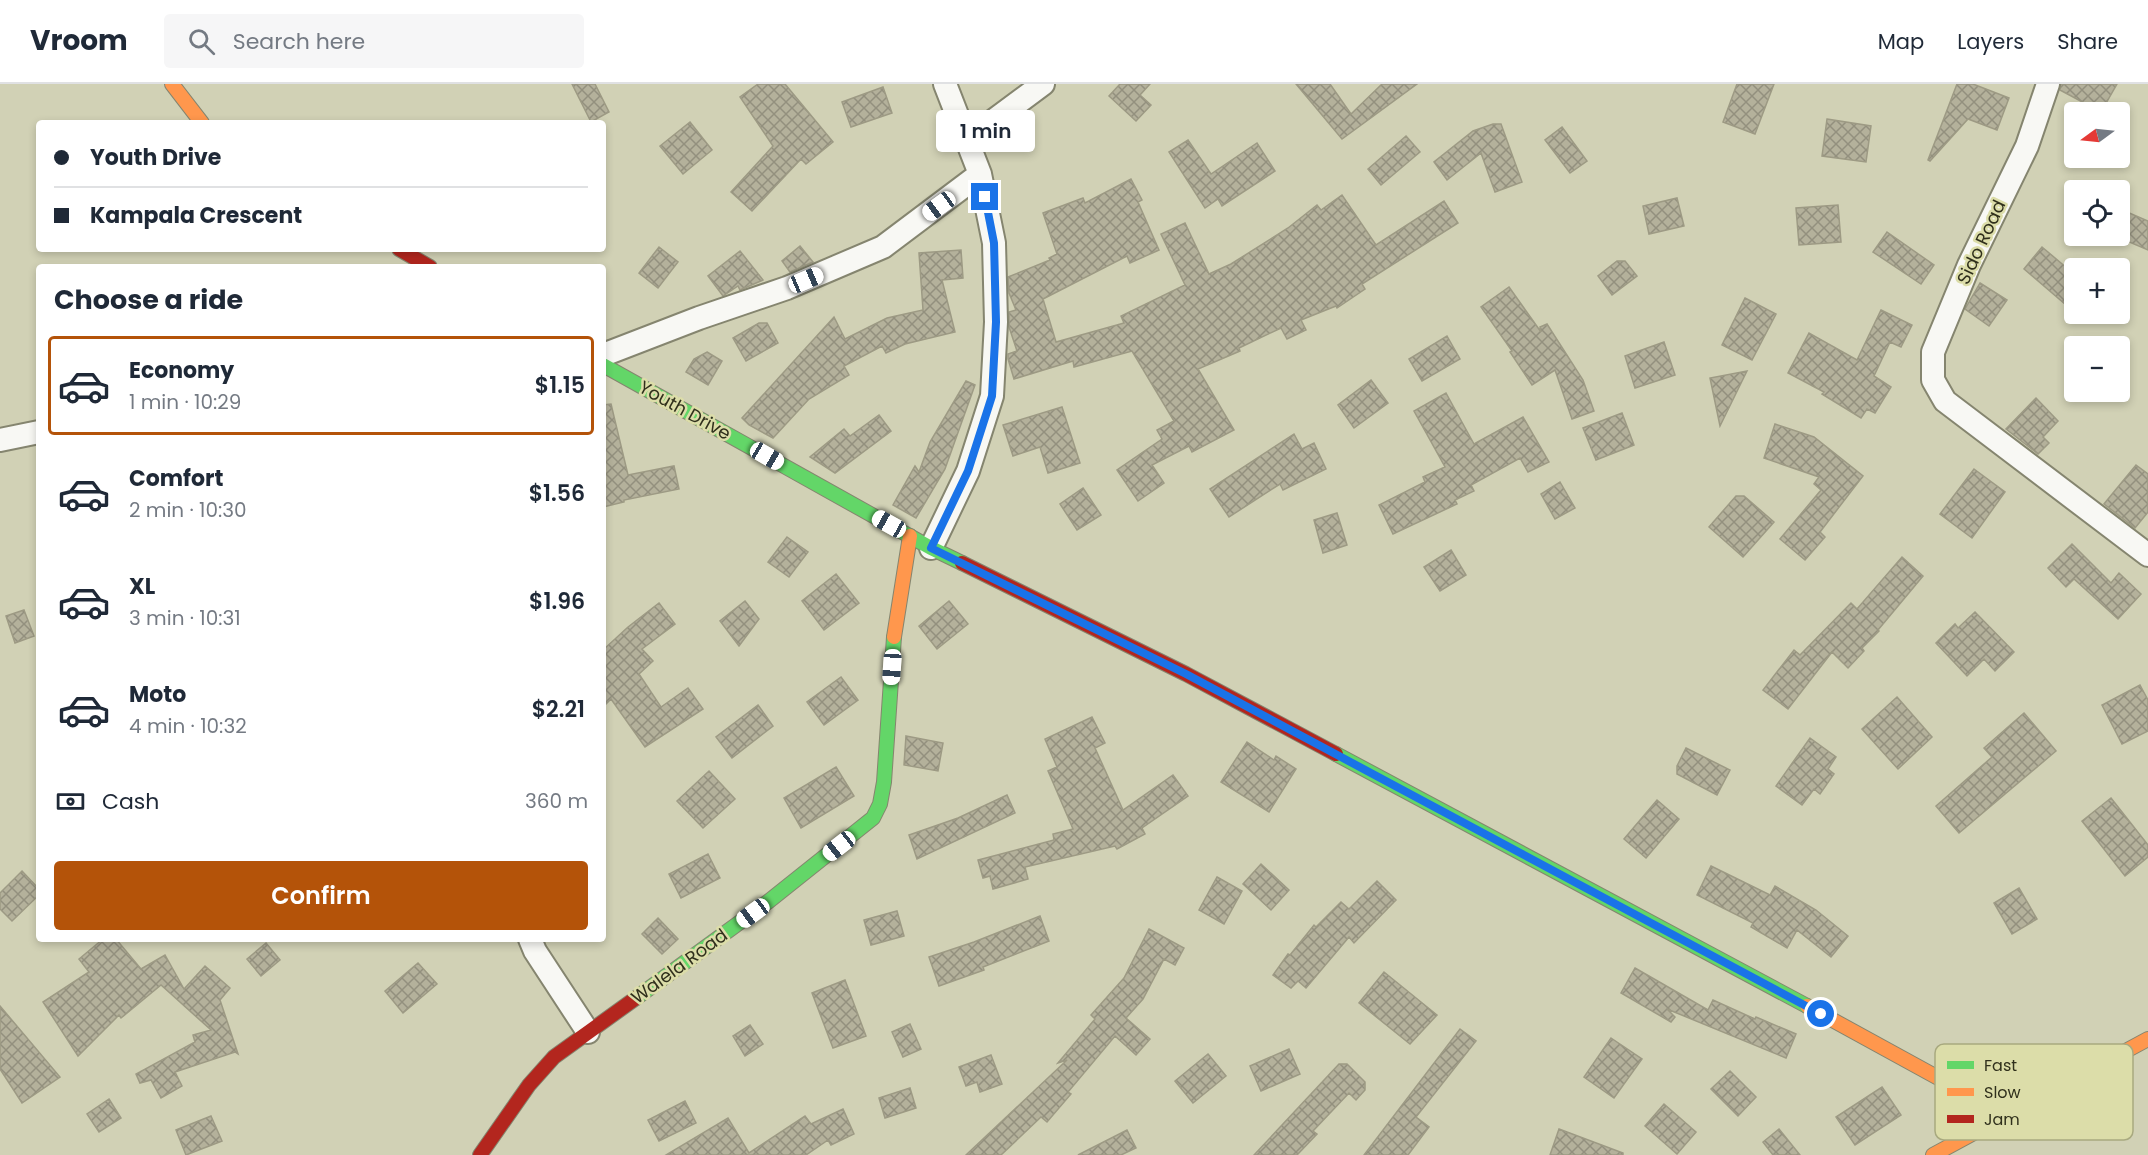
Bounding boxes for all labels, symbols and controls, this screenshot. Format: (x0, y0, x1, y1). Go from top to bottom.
search box (164, 14, 584, 68)
text: Vroom (30, 21, 128, 60)
icon: search (185, 25, 218, 58)
text: Search here (233, 26, 365, 57)
text: Map (1878, 27, 1924, 56)
text: Layers (1957, 27, 2024, 56)
text: Share (2057, 27, 2118, 56)
north arrow (2064, 102, 2130, 168)
map controls (2064, 102, 2130, 402)
callout: 1 min (936, 110, 1034, 152)
text: 1 min (960, 117, 1011, 145)
text: Youth Drive (90, 142, 221, 173)
button: locate (2064, 180, 2130, 246)
route end (971, 183, 998, 210)
car (919, 188, 959, 224)
street label: Sido Road (1951, 196, 2011, 288)
text: Kampala Crescent (90, 200, 302, 231)
button: + (2064, 258, 2130, 324)
car (786, 265, 826, 295)
text: Choose a ride (54, 281, 243, 318)
button: − (2064, 336, 2130, 402)
text: Economy (129, 355, 234, 386)
icon: car (57, 359, 111, 413)
text: $1.15 (535, 370, 585, 401)
street label: Youth Drive (635, 374, 735, 446)
text: 1 min · 10:29 (129, 388, 241, 416)
car (747, 439, 787, 473)
text: Comfort (129, 463, 223, 494)
icon: car (57, 467, 111, 521)
text: $1.56 (529, 478, 585, 509)
text: 2 min · 10:30 (129, 496, 247, 524)
car (869, 507, 909, 541)
text: XL (129, 571, 155, 602)
icon: car (57, 575, 111, 629)
text: $1.96 (529, 586, 585, 617)
text: 3 min · 10:31 (129, 604, 241, 632)
car (882, 648, 902, 686)
text: Moto (129, 679, 186, 710)
icon: car (57, 683, 111, 737)
text: $2.21 (532, 694, 585, 725)
text: 4 min · 10:32 (129, 712, 247, 740)
icon: cash (54, 785, 87, 818)
text: Cash (102, 786, 159, 817)
text: 360 m (525, 787, 588, 815)
car (819, 828, 859, 864)
button: Confirm (54, 861, 588, 930)
car (733, 895, 773, 931)
street label: Walela Road (626, 923, 732, 1009)
route start (1807, 1000, 1834, 1027)
legend (1935, 1044, 2133, 1140)
text: Fast (1984, 1054, 2017, 1077)
text: Slow (1984, 1081, 2021, 1104)
text: Jam (1984, 1108, 2020, 1131)

